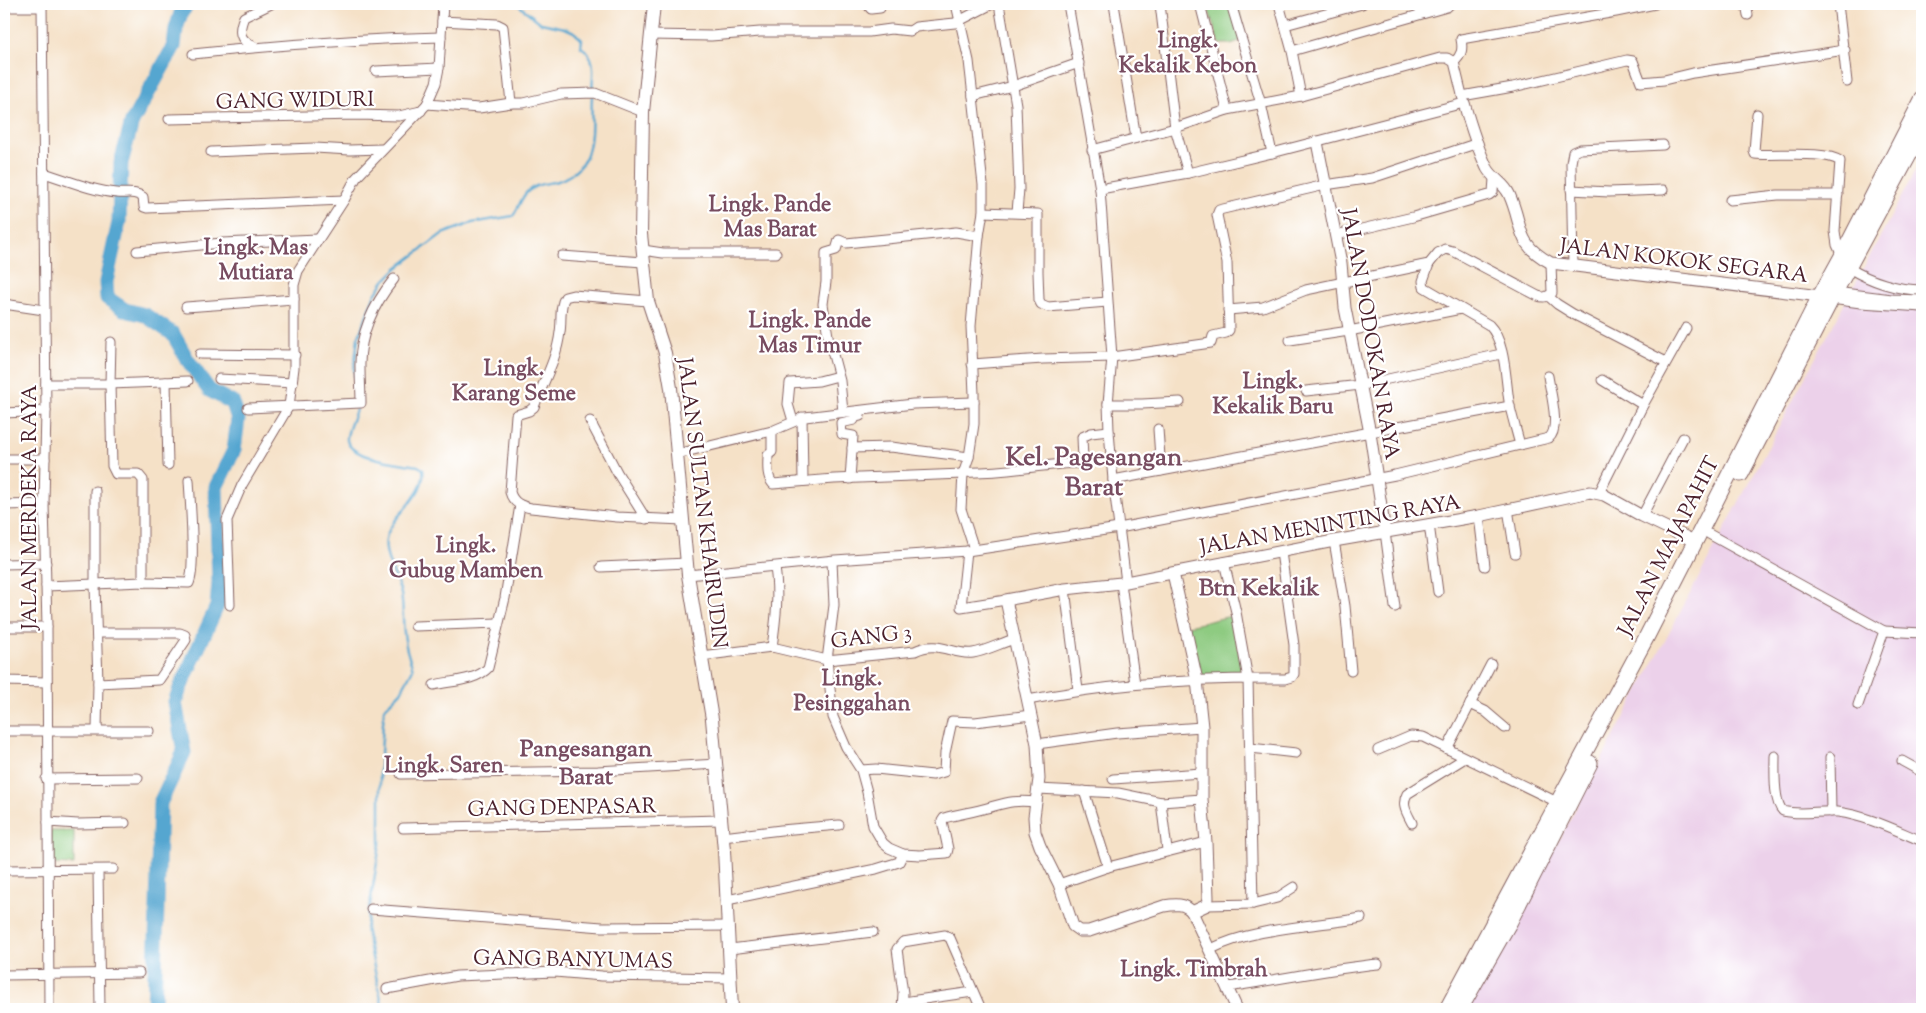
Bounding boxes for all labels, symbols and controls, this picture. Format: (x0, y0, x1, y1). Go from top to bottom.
district label: Lingk. Kekalik Kebon (1119, 26, 1257, 83)
street label: GANG WIDURI (216, 86, 375, 118)
district label: Lingk. Pande Mas Barat (709, 190, 831, 247)
street label: JALAN DODOKAN RAYA (1332, 205, 1406, 462)
street label: JALAN KOKOK SEGARA (1557, 232, 1810, 292)
district label: Lingk. Mas Mutiara (204, 233, 308, 290)
district label: Lingk. Pande Mas Timur (749, 306, 871, 363)
district label: Lingk. Karang Seme (452, 354, 576, 411)
street label: JALAN SULTAN KHAIRUDIN (668, 355, 734, 651)
district label: Lingk. Kekalik Baru (1213, 367, 1334, 424)
street label: JALAN MERDEKA RAYA (16, 384, 46, 631)
district label: Kel. Pagesangan Barat (1006, 440, 1183, 507)
street label: JALAN MAJAPAHIT (1611, 451, 1728, 643)
street label: JALAN MENINTING RAYA (1196, 488, 1463, 564)
district label: Lingk. Gubug Mamben (389, 531, 543, 588)
district label: Btn Kekalik (1199, 572, 1320, 606)
street label: GANG 3 (829, 618, 913, 658)
district label: Lingk. Pesinggahan (794, 664, 910, 721)
district label: Pangesangan Barat (520, 733, 653, 795)
district label: Lingk. Saren (384, 751, 504, 783)
street label: GANG DENPASAR (467, 792, 657, 826)
street label: GANG BANYUMAS (473, 944, 673, 978)
district label: Lingk. Timbrah (1120, 955, 1268, 987)

